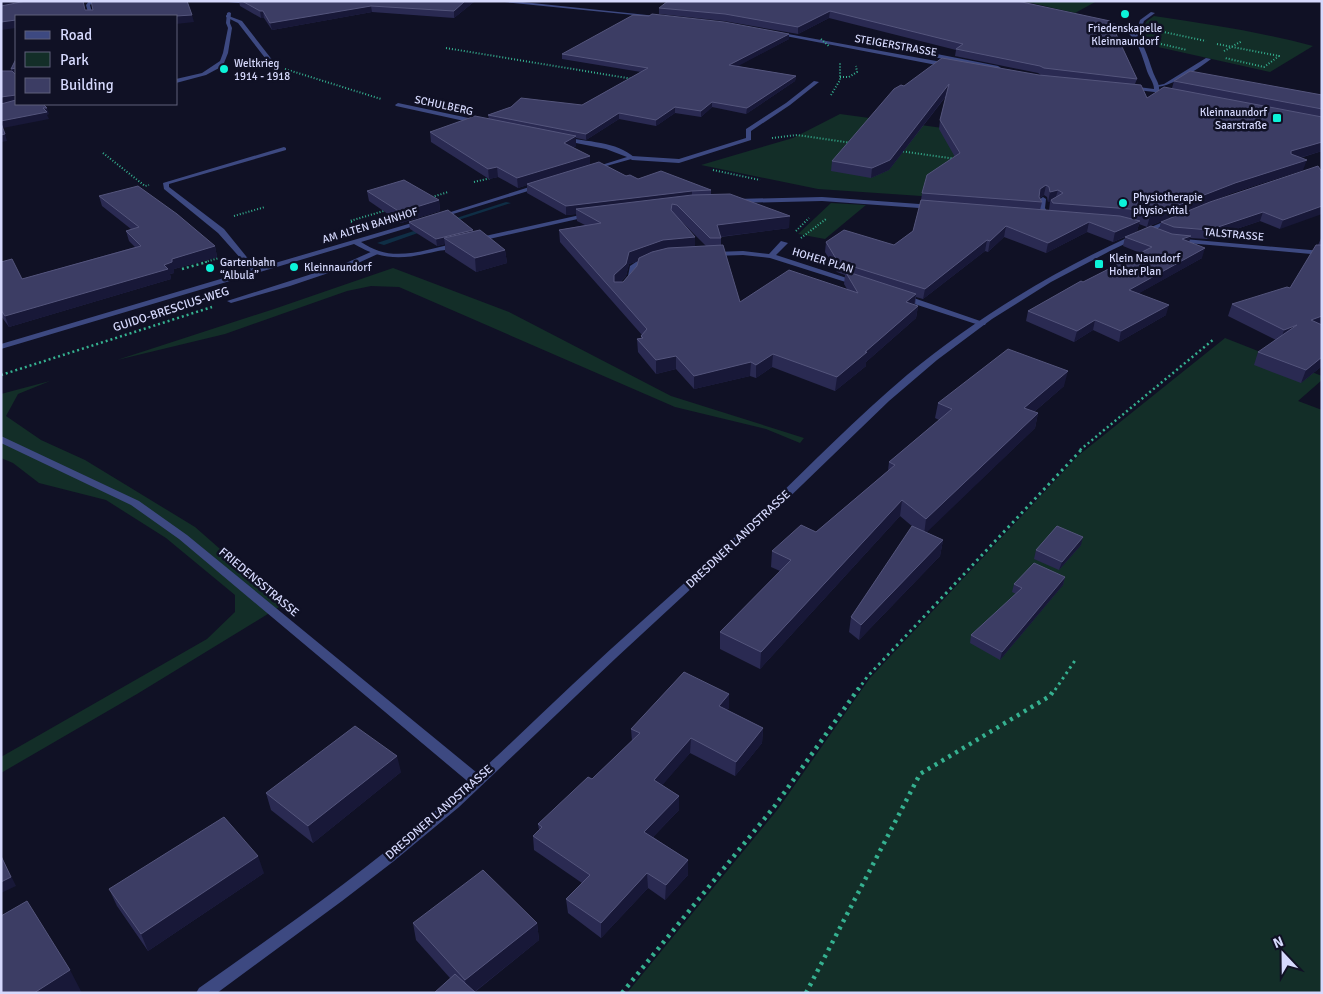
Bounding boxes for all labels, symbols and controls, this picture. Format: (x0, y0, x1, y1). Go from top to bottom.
marker: Friedenskapelle Kleinnaundorf (1119, 8, 1131, 20)
legend (15, 15, 178, 105)
place label: Friedenskapelle Kleinnaundorf (1088, 22, 1162, 48)
text: Road (60, 26, 92, 44)
street label: STEIGERSTRASSE (854, 32, 938, 59)
text: Park (60, 51, 89, 69)
place label: Weltkrieg 1914 - 1918 (234, 57, 290, 83)
marker: Weltkrieg 1914 - 1918 (218, 63, 230, 75)
text: Building (60, 76, 114, 94)
street label: SCHULBERG (413, 93, 474, 118)
place label: Kleinnaundorf Saarstraße (1200, 106, 1268, 132)
marker: Kleinnaundorf Saarstraße (1271, 112, 1283, 124)
place label: Physiotherapie physio-vital (1133, 191, 1203, 217)
marker: Physiotherapie physio-vital (1117, 197, 1129, 209)
street label: AM ALTEN BAHNHOF (321, 205, 420, 246)
street label: TALSTRASSE (1203, 225, 1264, 244)
street label: HOHER PLAN (791, 245, 855, 276)
place label: Klein Naundorf Hoher Plan (1109, 252, 1182, 278)
place label: Gartenbahn “Albula” (220, 256, 276, 282)
marker: Klein Naundorf Hoher Plan (1093, 258, 1105, 270)
marker: Kleinnaundorf (288, 261, 300, 273)
place label: Kleinnaundorf (304, 261, 373, 274)
marker: Gartenbahn “Albula” (204, 262, 216, 274)
street label: GUIDO-BRESCIUS-WEG (111, 284, 231, 335)
street label: DRESDNER LANDSTRASSE (683, 487, 794, 592)
street label: FRIEDENSSTRASSE (216, 544, 302, 620)
street label: DRESDNER LANDSTRASSE (383, 762, 496, 863)
north arrow (1258, 929, 1308, 979)
text: N (1271, 933, 1286, 952)

